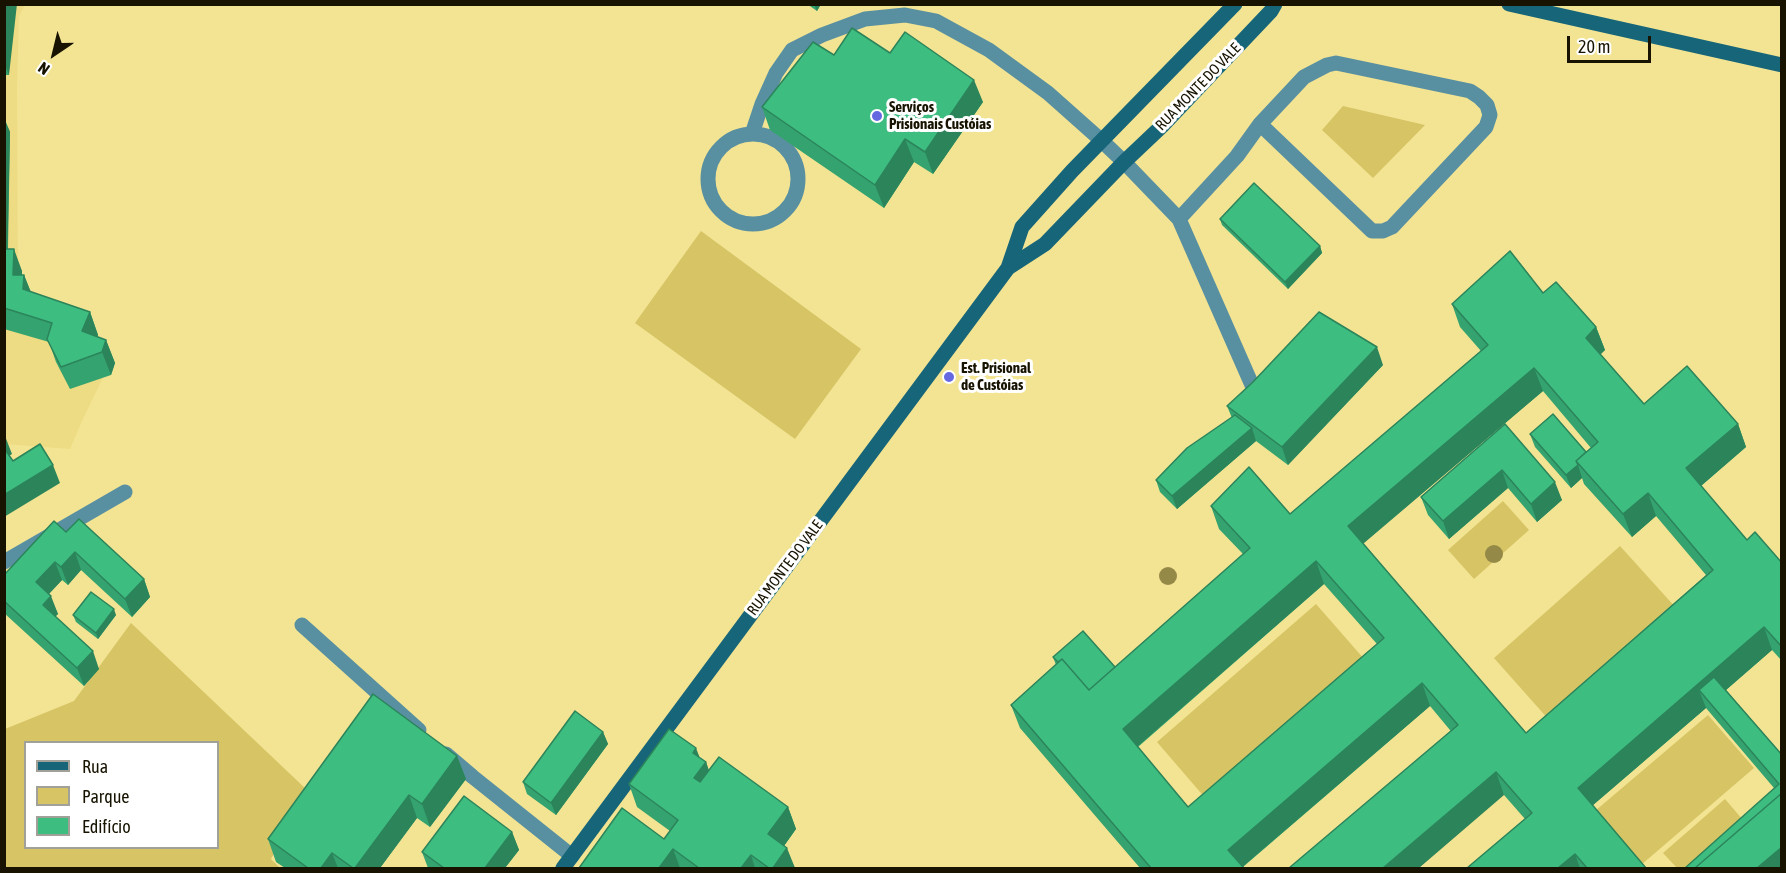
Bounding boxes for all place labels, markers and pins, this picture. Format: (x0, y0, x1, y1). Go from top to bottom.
place label: Serviços Prisionais Custóias (889, 98, 991, 133)
marker: Serviços Prisionais Custóias (870, 109, 884, 123)
place label: Est. Prisional de Custóias (961, 359, 1031, 394)
marker: Est. Prisional de Custóias (942, 370, 956, 384)

